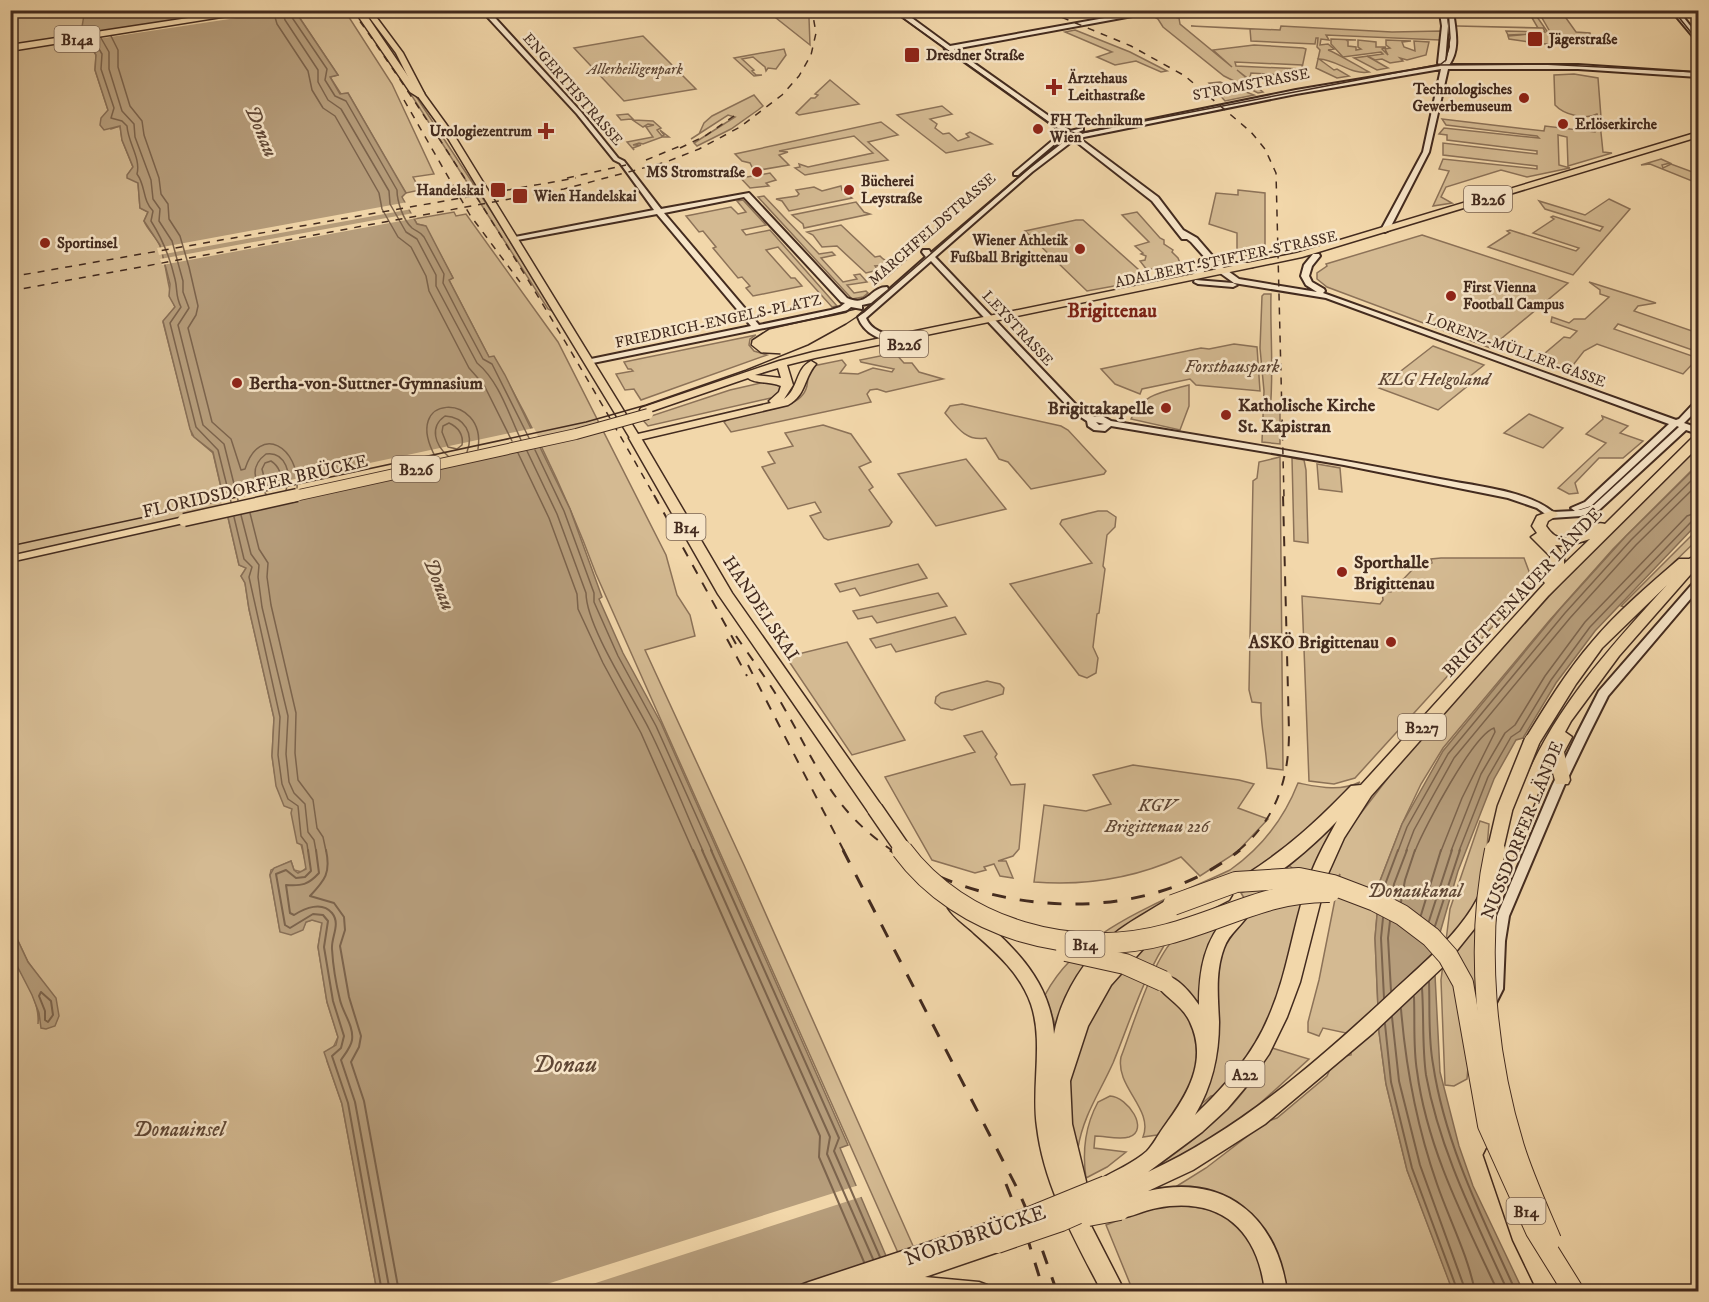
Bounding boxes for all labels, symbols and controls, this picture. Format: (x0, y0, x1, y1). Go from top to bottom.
road number: B14a (54, 26, 100, 52)
street label: ENGERTHSTRASSE (519, 29, 627, 150)
marker: Jägerstraße (1526, 30, 1544, 48)
place label: Jägerstraße (1547, 30, 1618, 49)
marker: Dresdner Straße (903, 46, 921, 64)
place label: Dresdner Straße (926, 46, 1025, 65)
park label: Allerheiligenpark (585, 60, 683, 79)
street label: STROMSTRASSE (1191, 64, 1311, 105)
place label: Ärztehaus Leithastraße (1067, 68, 1146, 105)
marker: Ärztehaus Leithastraße (1045, 78, 1063, 96)
place label: Technologisches Gewerbemuseum (1412, 80, 1513, 116)
marker: Technologisches Gewerbemuseum (1517, 91, 1531, 105)
water label: Donau (239, 102, 283, 161)
place label: FH Technikum Wien (1049, 111, 1144, 147)
place label: Erlöserkirche (1575, 115, 1658, 134)
marker: Erlöserkirche (1556, 117, 1570, 131)
place label: Urologiezentrum (430, 122, 533, 141)
marker: Urologiezentrum (537, 122, 555, 140)
marker: FH Technikum Wien (1031, 122, 1045, 136)
place label: MS Stromstraße (646, 163, 746, 182)
marker: MS Stromstraße (750, 165, 764, 179)
street label: MARCHFELDSTRASSE (865, 169, 1000, 290)
place label: Bücherei Leystraße (861, 172, 923, 208)
place label: Handelskai (416, 181, 484, 200)
marker: Handelskai (489, 181, 507, 199)
marker: Bücherei Leystraße (842, 183, 856, 197)
road number: B226 (1464, 186, 1512, 212)
marker: Wien Handelskai (511, 187, 529, 205)
place label: Wien Handelskai (533, 187, 637, 206)
street label: ADALBERT-STIFTER-STRASSE (1113, 227, 1339, 292)
place label: Wiener Athletik Fußball Brigittenau (950, 231, 1069, 267)
place label: Sportinsel (57, 234, 118, 253)
marker: Sportinsel (38, 236, 52, 250)
marker: Wiener Athletik Fußball Brigittenau (1073, 242, 1087, 256)
place label: First Vienna Football Campus (1463, 278, 1564, 314)
street label: LEYSTRASSE (978, 287, 1058, 370)
marker: First Vienna Football Campus (1444, 289, 1458, 303)
street label: FRIEDRICH-ENGELS-PLATZ (613, 290, 823, 353)
district label: Brigittenau (1067, 299, 1157, 324)
street label: LORENZ-MÜLLER-GASSE (1423, 309, 1609, 392)
road number: B226 (880, 331, 928, 357)
park label: Forsthauspark (1184, 356, 1280, 378)
park label: KLG Helgoland (1377, 369, 1492, 391)
place label: Bertha-von-Suttner-Gymnasium (249, 373, 483, 395)
marker: Bertha-von-Suttner-Gymnasium (230, 376, 244, 390)
place label: Katholische Kirche St. Kapistran (1238, 395, 1376, 438)
place label: Brigittakapelle (1048, 398, 1155, 420)
marker: Brigittakapelle (1159, 401, 1173, 415)
marker: Katholische Kirche St. Kapistran (1219, 408, 1233, 422)
street label: FLORIDSDORFER BRÜCKE (140, 450, 370, 524)
road number: B226 (392, 456, 440, 482)
street label: BRIGITTENAUER LÄNDE (1438, 503, 1607, 682)
road number: B14 (666, 514, 706, 540)
street label: HANDELSKAI (717, 552, 803, 665)
place label: Sporthalle Brigittenau (1354, 552, 1435, 595)
water label: Donau (417, 555, 460, 614)
marker: Sporthalle Brigittenau (1335, 565, 1349, 579)
place label: ASKÖ Brigittenau (1248, 631, 1379, 654)
marker: ASKÖ Brigittenau (1384, 635, 1398, 649)
road number: B227 (1398, 714, 1446, 740)
street label: NUSSDORFER LÄNDE (1477, 738, 1569, 923)
park label: KGV Brigittenau 226 (1104, 795, 1211, 838)
water label: Donaukanal (1367, 879, 1464, 904)
road number: B14 (1066, 931, 1104, 957)
water label: Donau (533, 1050, 597, 1080)
road number: A22 (1226, 1061, 1264, 1087)
park label: Donauinsel (133, 1117, 228, 1143)
road number: B14 (1506, 1198, 1546, 1224)
street label: NORDBRÜCKE (901, 1199, 1049, 1272)

